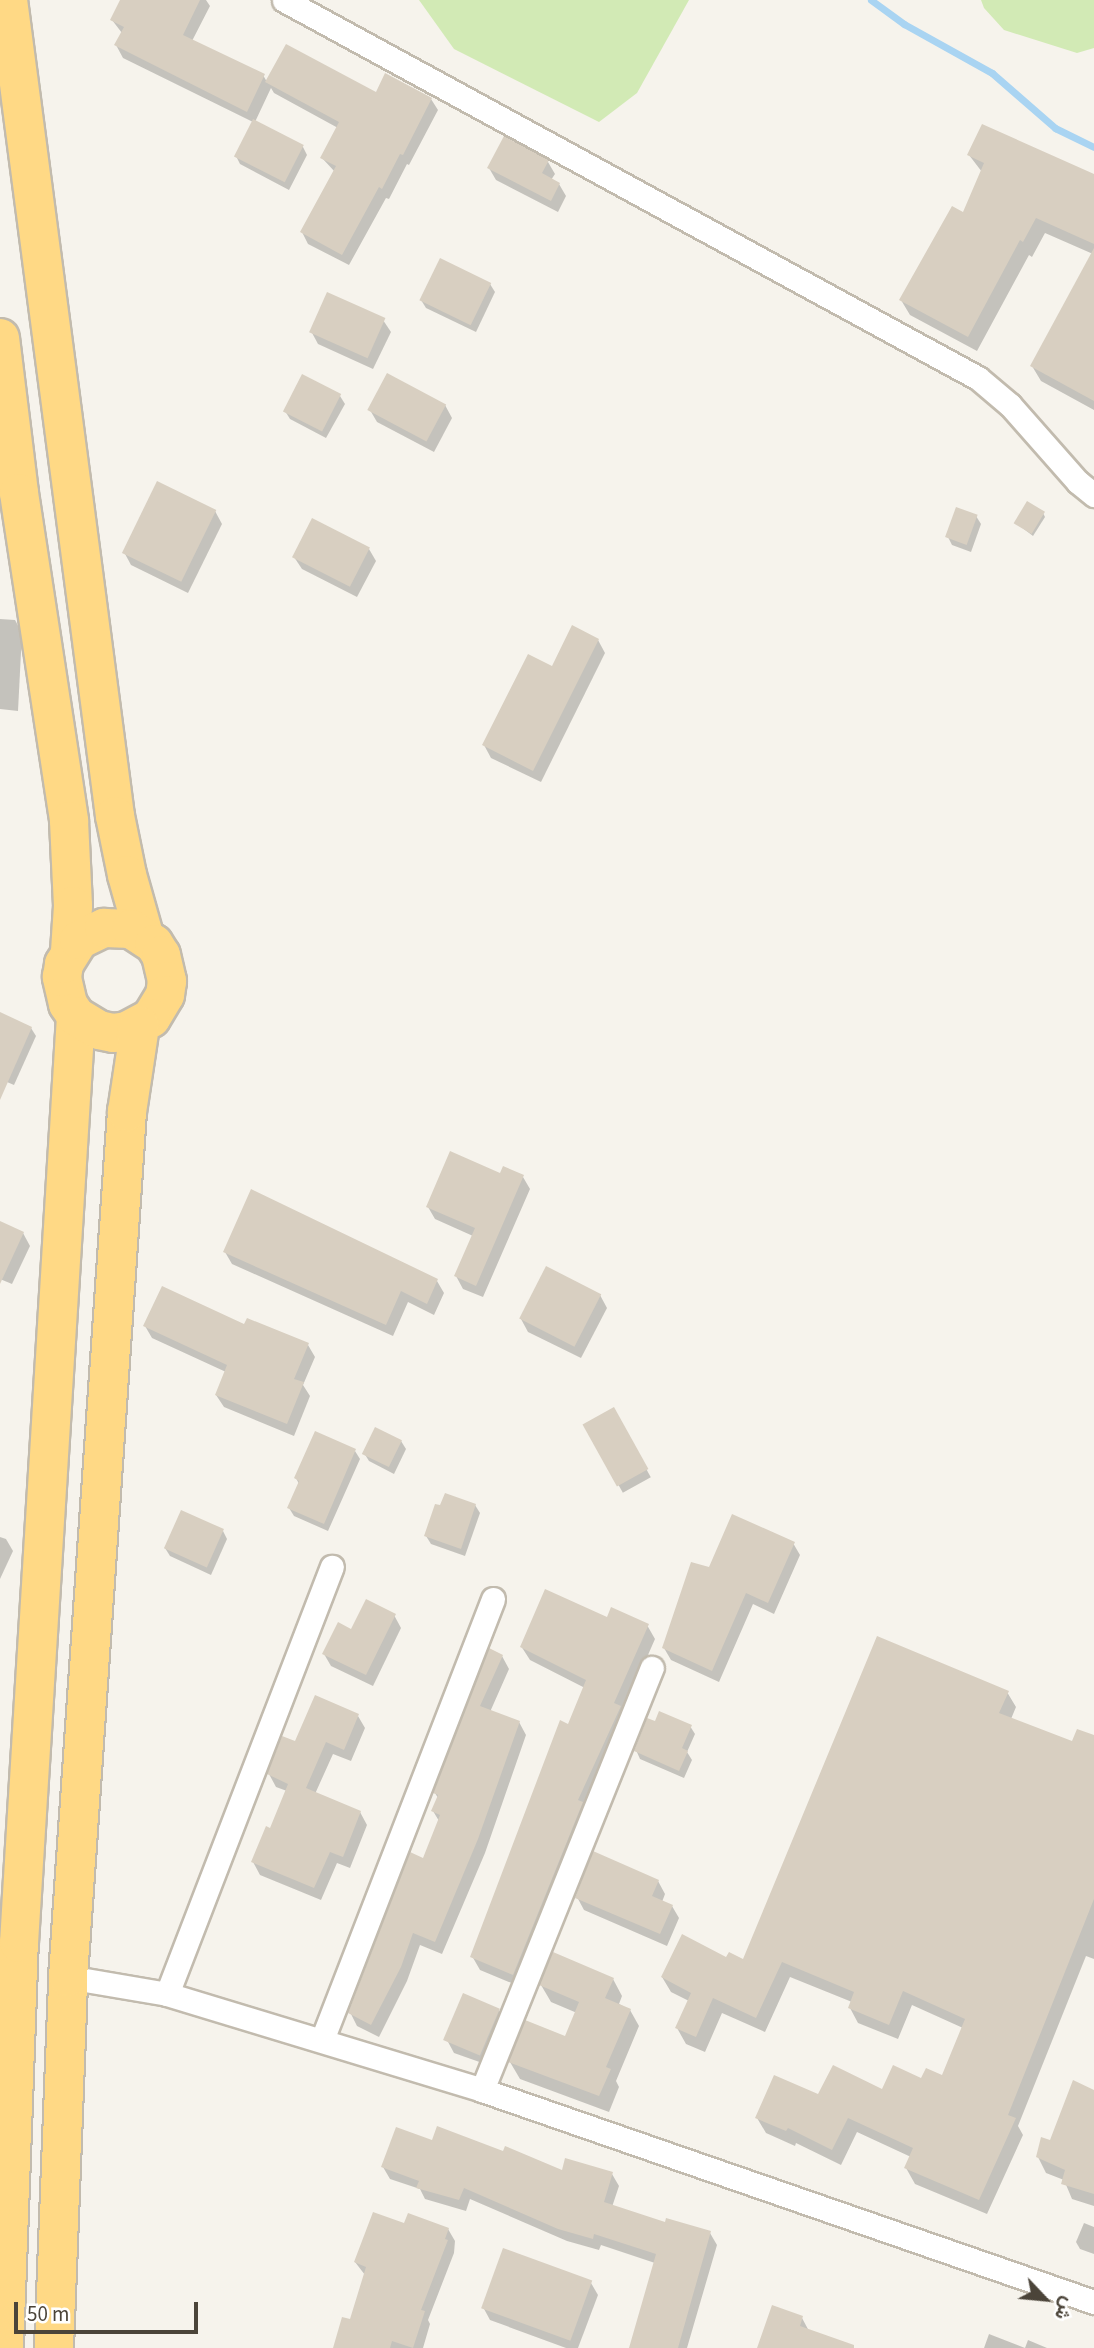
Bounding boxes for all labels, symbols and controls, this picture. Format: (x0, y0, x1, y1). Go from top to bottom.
north arrow (1010, 2264, 1080, 2334)
scale bar (18, 2288, 201, 2332)
text: ش (1047, 2292, 1081, 2325)
text: 50 m (27, 2299, 69, 2329)

